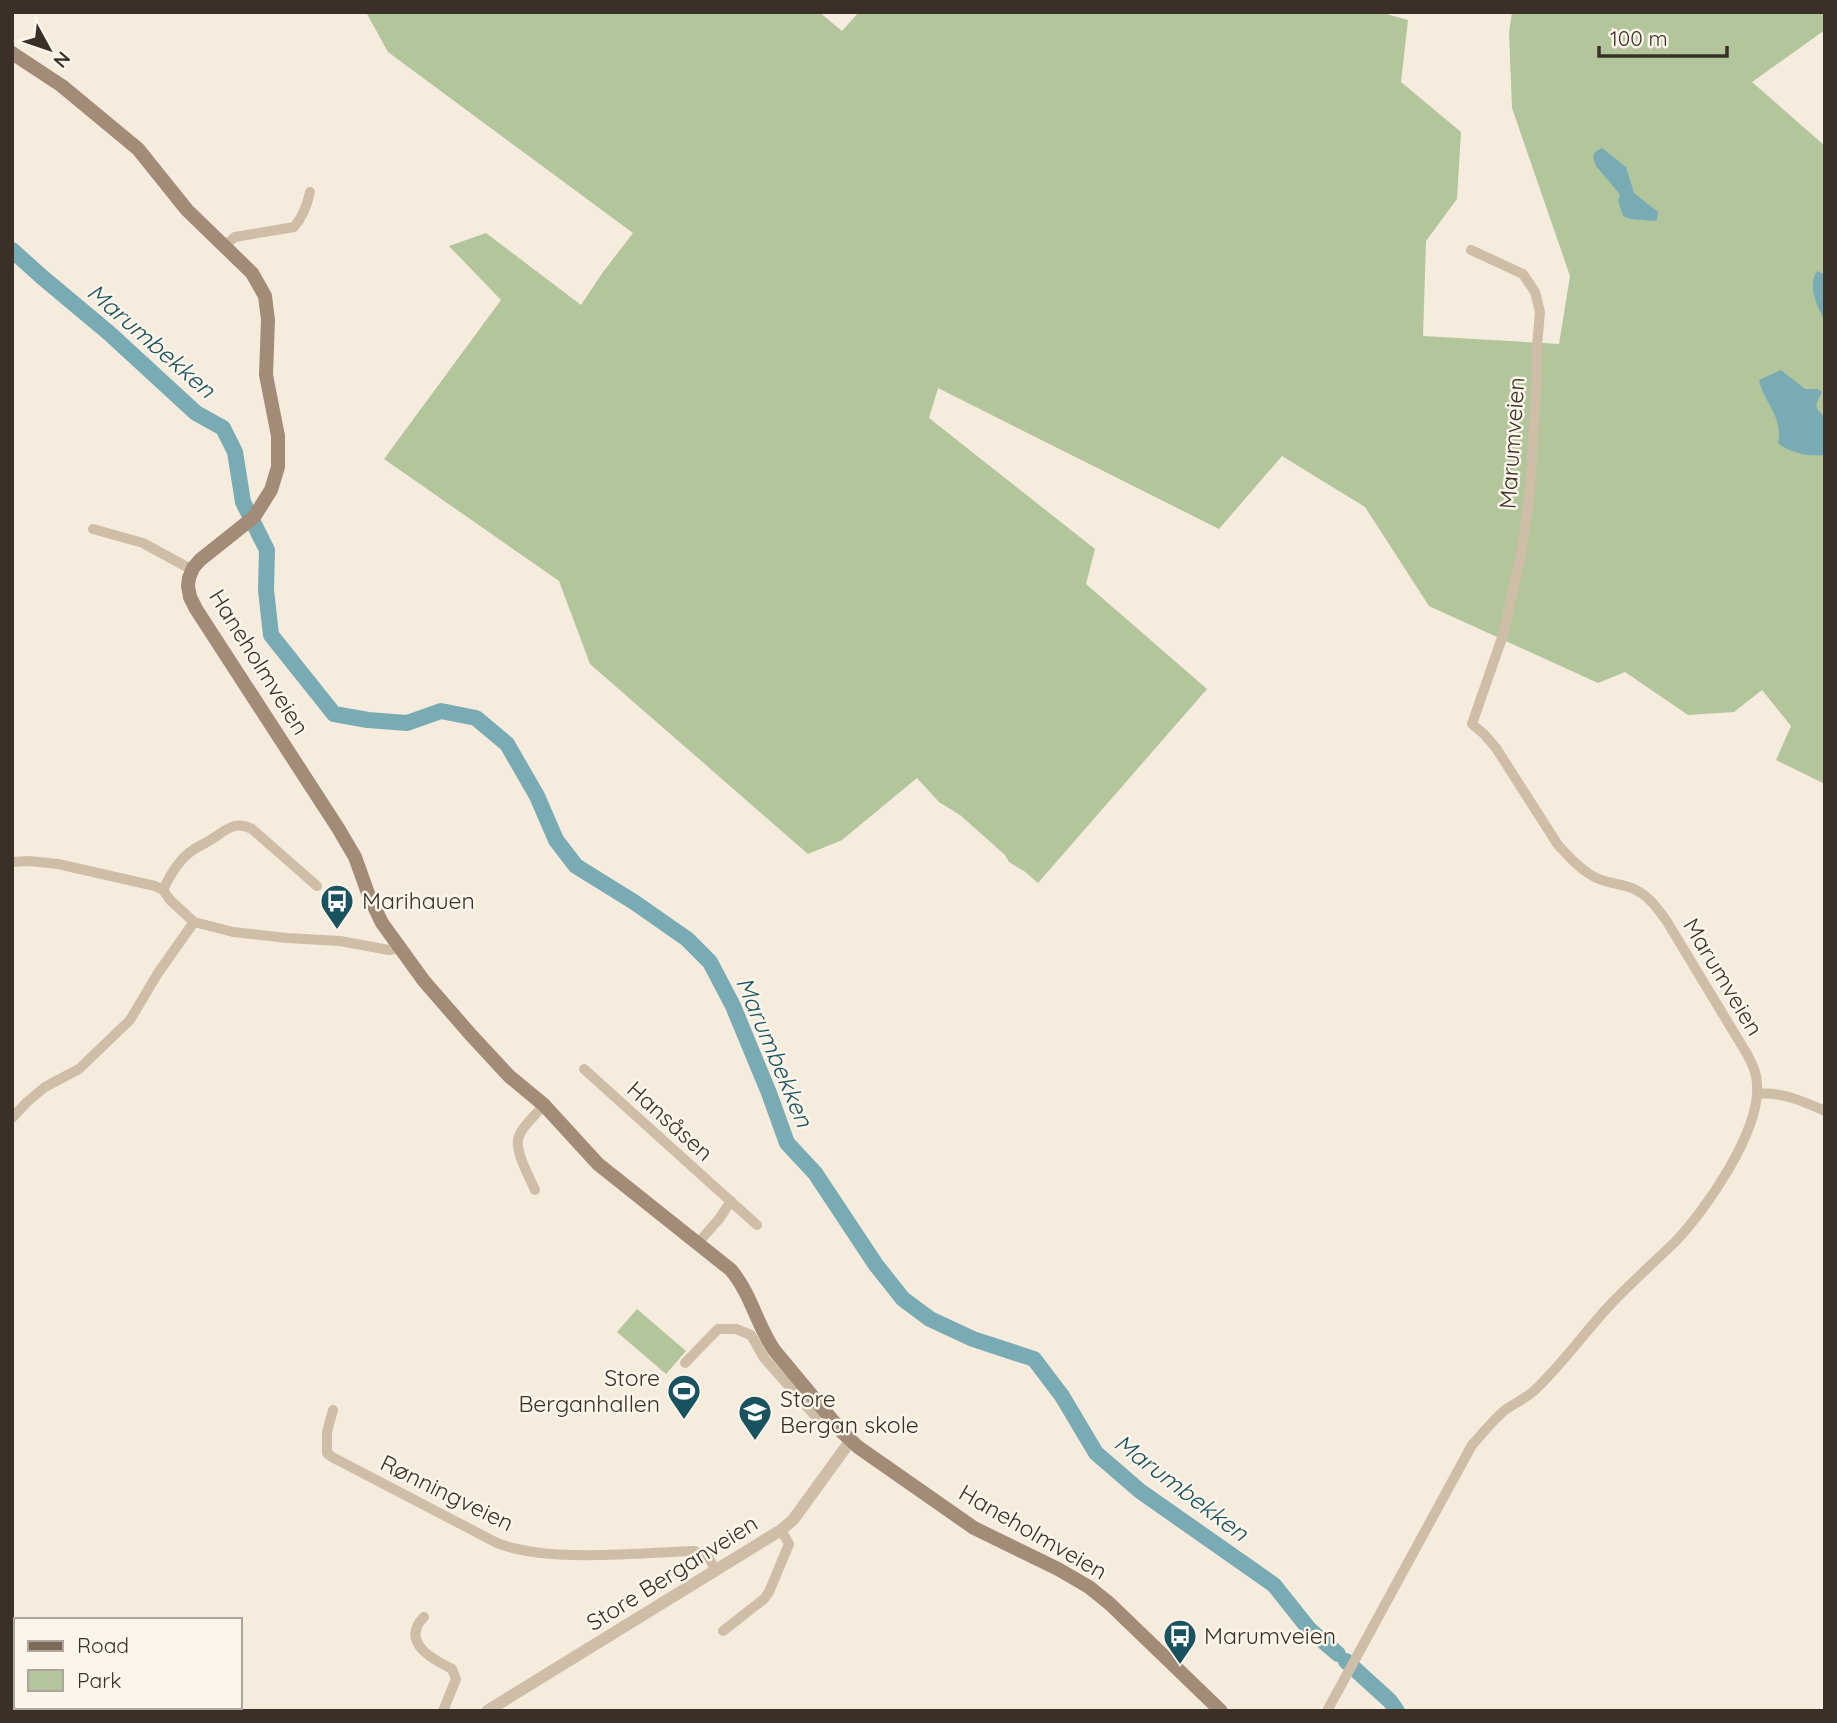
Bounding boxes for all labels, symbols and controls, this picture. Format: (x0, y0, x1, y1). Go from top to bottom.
north arrow (14, 14, 84, 84)
scale bar (1599, 14, 1727, 58)
text: 100 m (1610, 25, 1668, 51)
text: N (48, 47, 76, 73)
water label: Marumbekken (82, 277, 223, 405)
street label: Marumveien (1492, 376, 1531, 510)
street label: Haneholmveien (203, 584, 316, 740)
bus stop icon: Marihauen (318, 882, 356, 931)
place label: Marihauen (362, 886, 475, 915)
street label: Marumveien (1677, 913, 1770, 1041)
water label: Marumbekken (730, 972, 820, 1132)
street label: Hansåsen (621, 1074, 719, 1167)
place label: Store Berganhallen (518, 1363, 660, 1418)
sports icon: Store Berganhallen (665, 1372, 703, 1421)
place label: Store Bergan skole (780, 1384, 919, 1439)
school or university icon: Store Bergan skole (736, 1393, 774, 1442)
water label: Marumbekken (1109, 1427, 1255, 1548)
street label: Rønningveien (376, 1448, 519, 1537)
street label: Haneholmveien (954, 1477, 1112, 1586)
street label: Store Berganveien (581, 1508, 763, 1637)
bus stop icon: Marumveien (1161, 1617, 1199, 1666)
legend (14, 1618, 242, 1709)
place label: Marumveien (1204, 1621, 1336, 1650)
text: Road (77, 1632, 129, 1658)
text: Park (77, 1667, 121, 1693)

